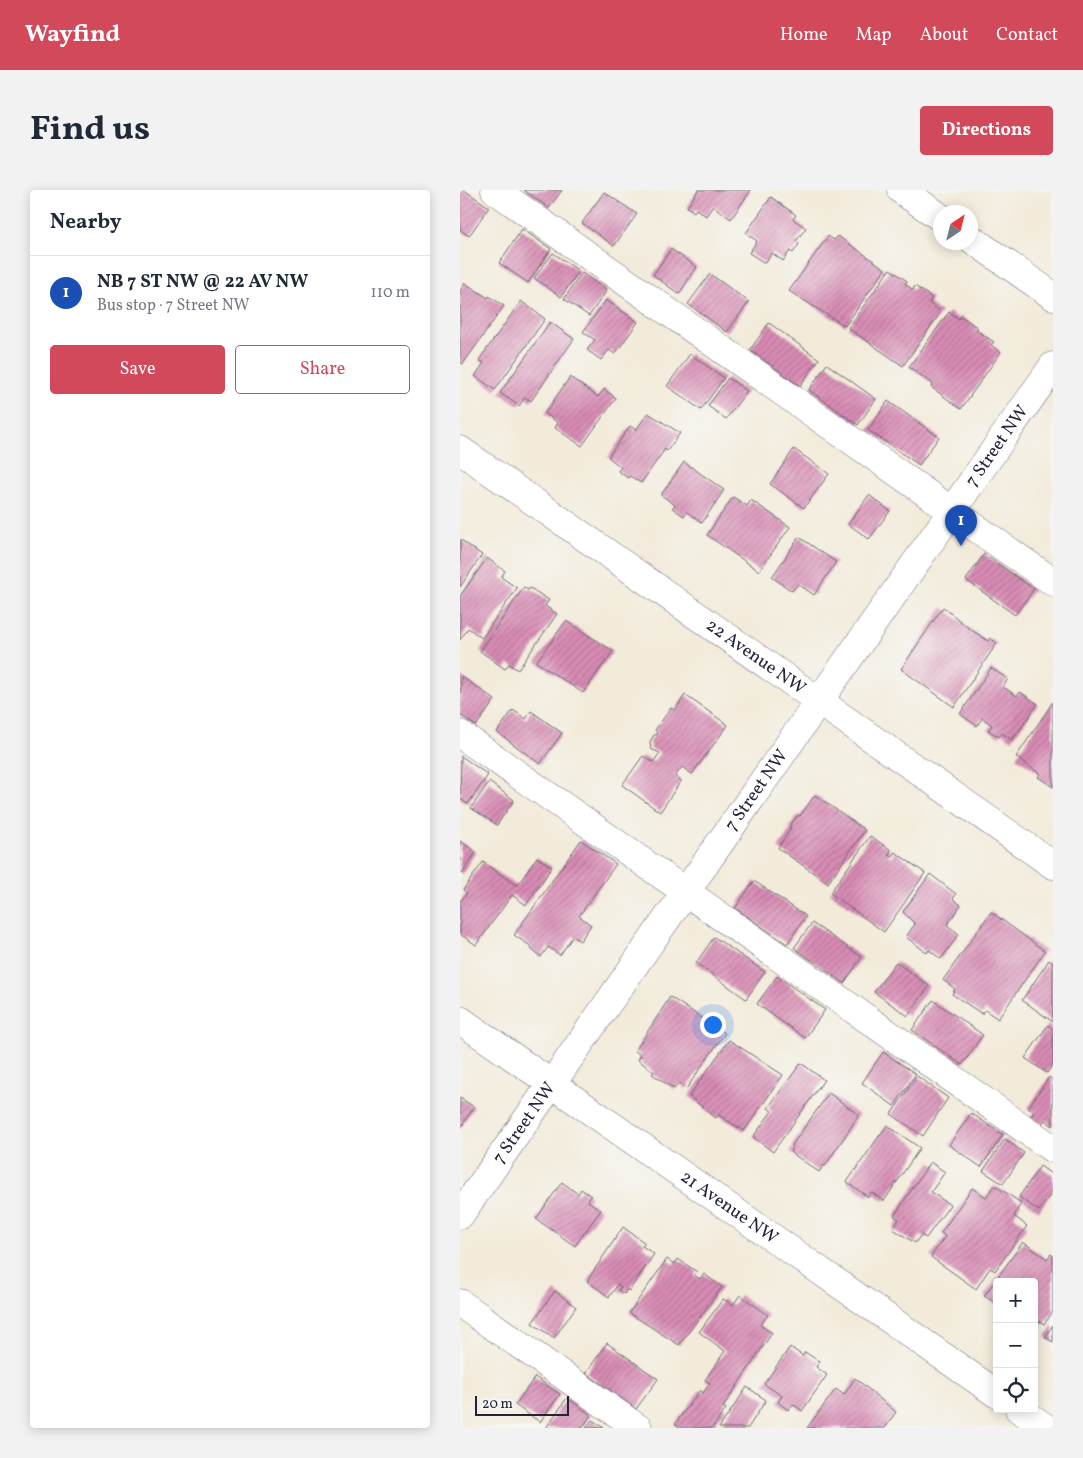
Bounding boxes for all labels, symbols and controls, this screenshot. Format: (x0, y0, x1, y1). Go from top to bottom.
text: Wayfind (25, 18, 120, 52)
text: Home (780, 23, 828, 48)
text: Map (856, 23, 892, 48)
text: About (920, 23, 968, 48)
text: Contact (996, 23, 1058, 48)
text: Find us (30, 106, 150, 154)
button: Directions (920, 106, 1053, 155)
north arrow (933, 205, 978, 250)
text: Nearby (50, 208, 121, 237)
text: NB 7 ST NW @ 22 AV NW (97, 269, 308, 295)
text: 1 (63, 282, 69, 304)
text: 110 m (371, 282, 410, 304)
text: Bus stop · 7 Street NW (97, 295, 250, 317)
button: Save (50, 345, 225, 394)
button: Share (235, 345, 410, 394)
street label: 7 Street NW (960, 400, 1034, 492)
pin: 1 (945, 505, 977, 546)
street label: 22 Avenue NW (701, 613, 811, 701)
street label: 7 Street NW (719, 744, 794, 836)
your location (700, 1012, 726, 1038)
street label: 7 Street NW (487, 1077, 561, 1169)
street label: 21 Avenue NW (675, 1165, 783, 1250)
map controls (993, 1278, 1038, 1413)
button: + (993, 1278, 1038, 1323)
button: − (993, 1323, 1038, 1368)
button: locate (993, 1368, 1038, 1413)
scale bar (475, 1393, 569, 1416)
text: 20 m (482, 1395, 513, 1414)

